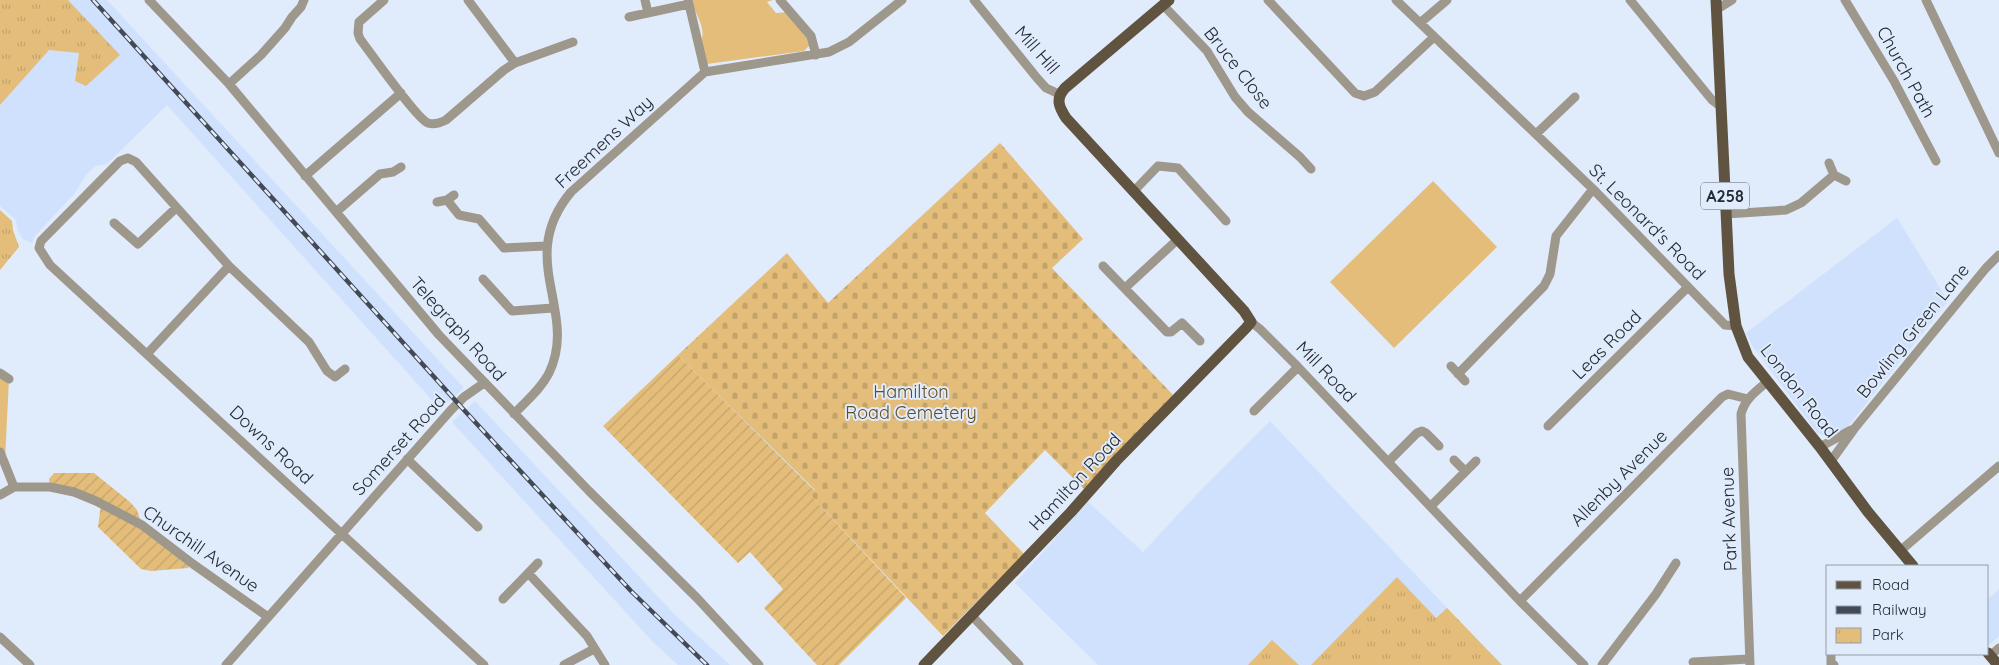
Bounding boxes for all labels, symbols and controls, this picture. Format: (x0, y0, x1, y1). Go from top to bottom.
street label: Mill Hill (1010, 21, 1065, 79)
street label: Bruce Close (1199, 22, 1278, 114)
street label: Church Path (1872, 22, 1941, 122)
street label: Freemens Way (550, 90, 657, 193)
street label: St. Leonard's Road (1584, 159, 1710, 285)
road number: A258 (1701, 182, 1749, 210)
street label: Bowling Green Lane (1851, 259, 1974, 403)
street label: Telegraph Road (406, 272, 511, 386)
street label: Leas Road (1567, 305, 1646, 384)
street label: Mill Road (1291, 336, 1361, 407)
street label: London Road (1756, 339, 1843, 442)
park label: Hamilton Road Cemetery (845, 380, 977, 424)
street label: Somerset Road (347, 389, 450, 500)
street label: Downs Road (225, 400, 318, 489)
street label: Allenby Avenue (1565, 424, 1672, 531)
street label: Hamilton Road (1024, 428, 1126, 535)
street label: Park Avenue (1715, 466, 1742, 572)
street label: Churchill Avenue (139, 500, 264, 597)
legend (1826, 565, 1989, 655)
text: Road (1872, 575, 1909, 594)
text: Railway (1872, 600, 1927, 619)
text: Park (1872, 625, 1904, 644)

